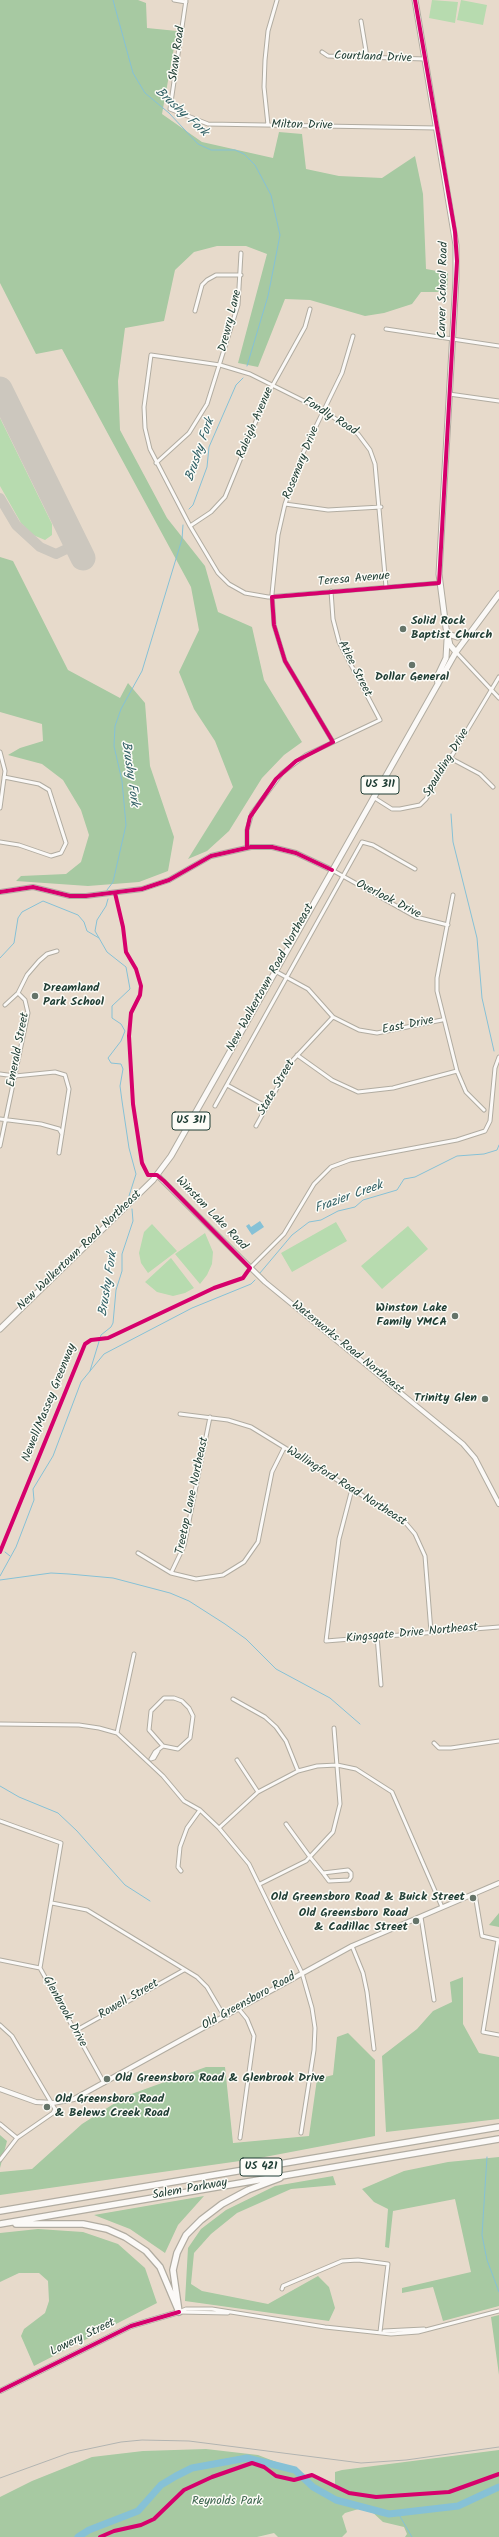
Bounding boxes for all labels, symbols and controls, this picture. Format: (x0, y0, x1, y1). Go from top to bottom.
street label: Shaw Road (167, 26, 189, 82)
street label: Courtland Drive (334, 49, 412, 67)
water label: Brushy Fork (151, 85, 211, 141)
street label: Milton Drive (271, 118, 333, 134)
street label: Carver School Road (436, 241, 452, 339)
street label: Drewry Lane (216, 288, 246, 354)
street label: Raleigh Avenue (235, 385, 277, 461)
street label: Fondly Road (300, 395, 360, 439)
water label: Brushy Fork (183, 416, 219, 484)
street label: Rosemary Drive (281, 424, 323, 502)
street label: Teresa Avenue (317, 570, 391, 590)
place label: Solid Rock Baptist Church (411, 615, 492, 643)
marker: Solid Rock Baptist Church (398, 624, 408, 634)
street label: Atlee Street (334, 639, 374, 699)
marker: Dollar General (407, 660, 417, 670)
place label: Dollar General (375, 671, 449, 685)
street label: Spaulding Drive (421, 726, 473, 800)
water label: Brushy Fork (117, 740, 141, 808)
road number: US 311 (361, 776, 399, 794)
street label: Overlook Drive (353, 877, 423, 923)
street label: New Walkertown Road Northeast (224, 901, 318, 1055)
place label: Dreamland Park School (43, 982, 104, 1010)
marker: Dreamland Park School (30, 991, 40, 1001)
street label: Emerald Street (5, 1011, 33, 1089)
street label: East Drive (381, 1014, 435, 1038)
street label: State Street (255, 1058, 299, 1118)
road number: US 311 (172, 1112, 210, 1130)
street label: Winston Lake Road (172, 1174, 250, 1254)
water label: Frazier Creek (313, 1178, 385, 1218)
street label: New Walkertown Road Northeast (15, 1188, 145, 1314)
water label: Brushy Fork (96, 1250, 122, 1318)
street label: Waterworks Road Northeast (288, 1298, 406, 1398)
place label: Winston Lake Family YMCA (376, 1302, 447, 1330)
marker: Winston Lake Family YMCA (450, 1311, 460, 1321)
street label: Newell/Massey Greenway (20, 1342, 80, 1464)
place label: Trinity Glen (414, 1392, 477, 1406)
marker: Trinity Glen (480, 1394, 490, 1404)
street label: Treetop Lane Northeast (173, 1436, 213, 1556)
street label: Wallingford Road Northeast (283, 1444, 409, 1530)
street label: Kingsgate Drive Northeast (345, 1621, 479, 1647)
place label: Old Greensboro Road & Buick Street (271, 1891, 465, 1905)
marker: Old Greensboro Road & Buick Street (468, 1893, 478, 1903)
place label: Old Greensboro Road & Cadillac Street (299, 1907, 408, 1935)
marker: Old Greensboro Road & Cadillac Street (411, 1916, 421, 1926)
street label: Old Greensboro Road (200, 1970, 298, 2034)
street label: Glenbrook Drive (39, 1974, 89, 2050)
street label: Rowell Street (96, 1977, 162, 2023)
place label: Old Greensboro Road & Glenbrook Drive (115, 2072, 325, 2086)
marker: Old Greensboro Road & Glenbrook Drive (102, 2074, 112, 2084)
place label: Old Greensboro Road & Belews Creek Road (55, 2093, 169, 2121)
marker: Old Greensboro Road & Belews Creek Road (42, 2102, 52, 2112)
road number: US 421 (240, 2158, 282, 2176)
street label: Salem Parkway (151, 2176, 229, 2204)
street label: Lowery Street (48, 2316, 118, 2360)
park label: Reynolds Park (192, 2495, 262, 2509)

